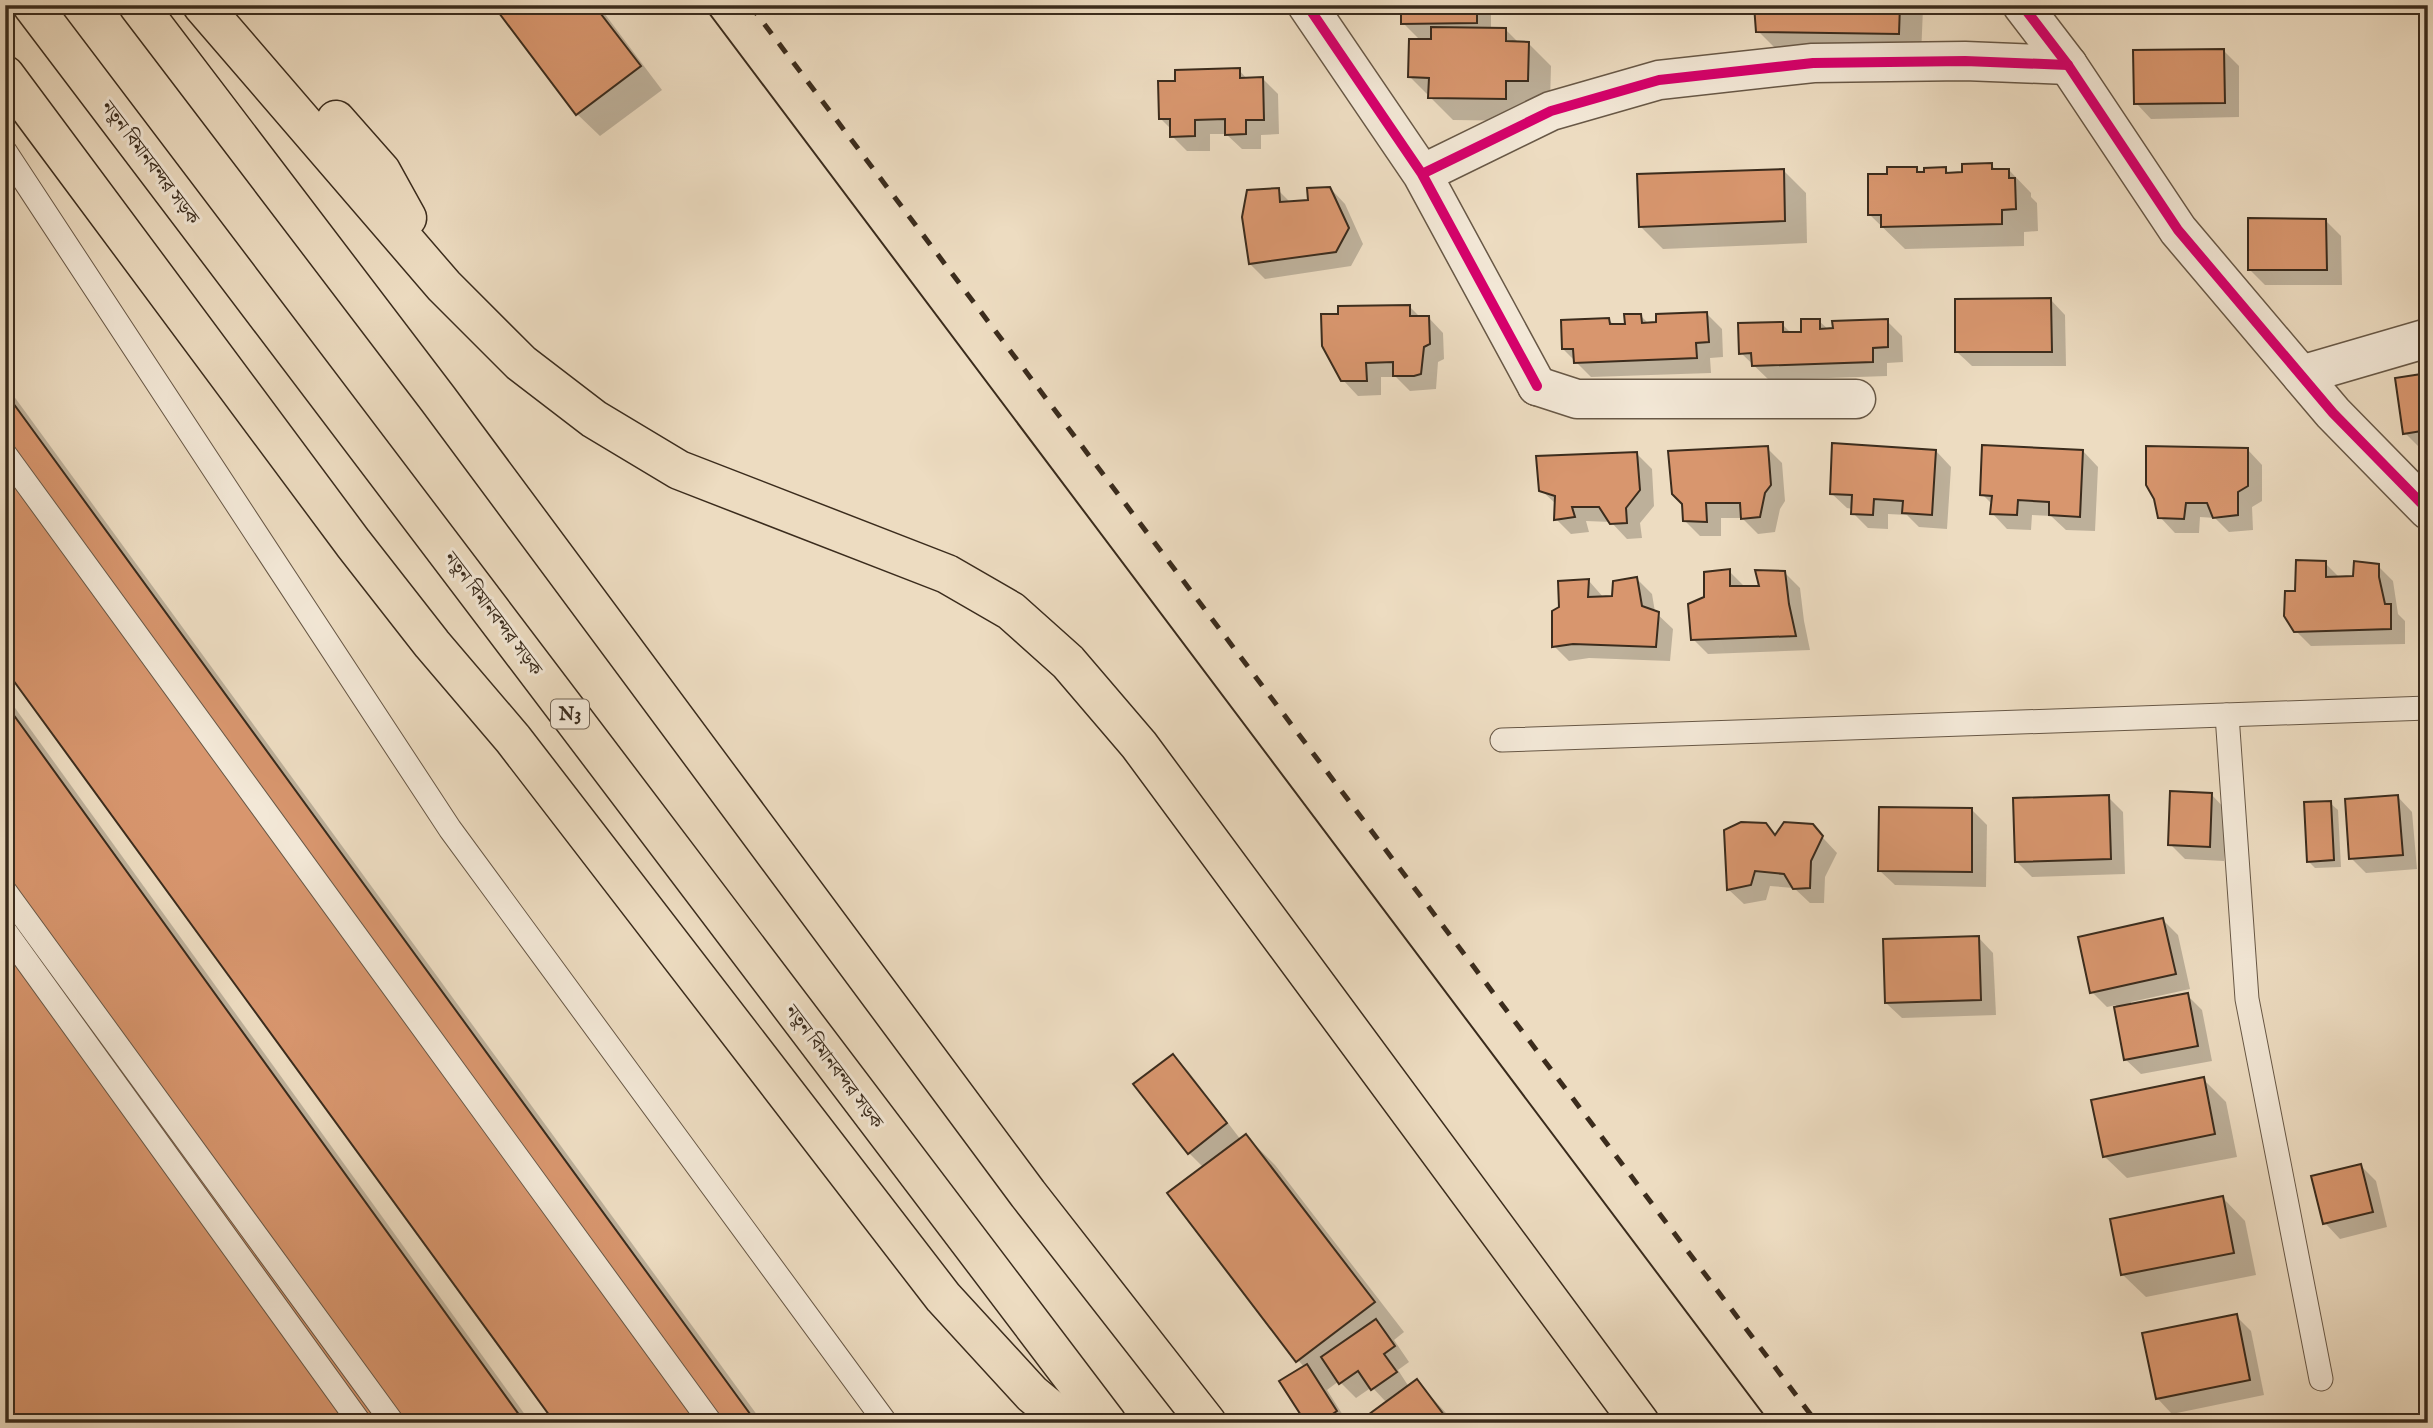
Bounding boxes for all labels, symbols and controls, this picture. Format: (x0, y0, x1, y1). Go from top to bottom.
street label: নতুন বিমানবন্দর সড়ক (94, 95, 205, 230)
street label: নতুন বিমানবন্দর সড়ক (437, 546, 548, 681)
road number: N3 (551, 700, 589, 728)
street label: নতুন বিমানবন্দর সড়ক (778, 999, 889, 1134)

